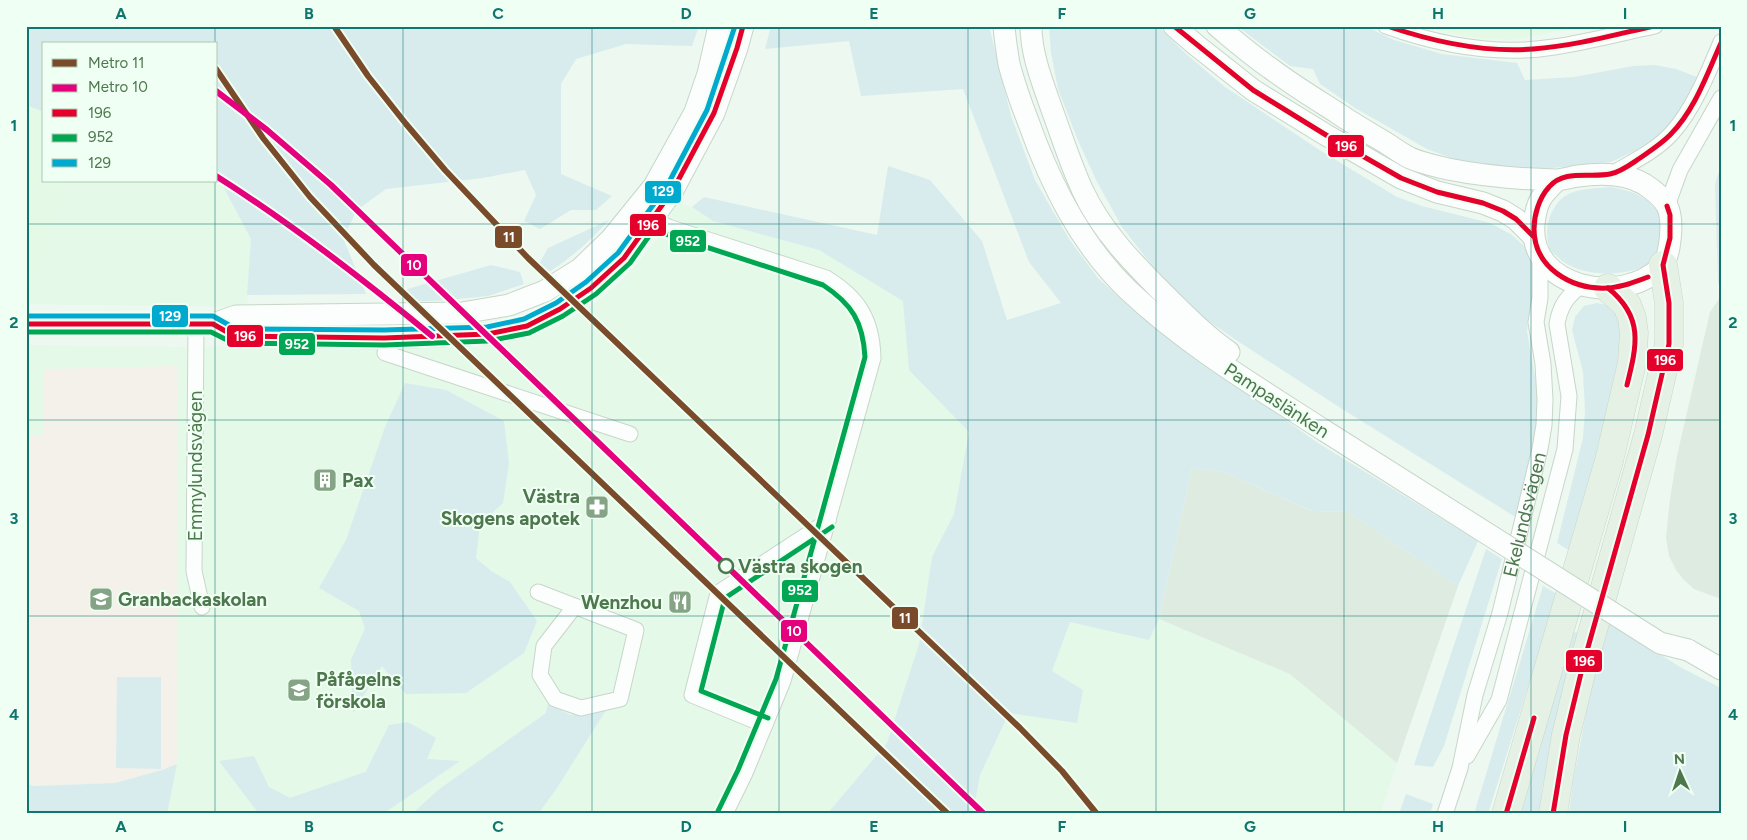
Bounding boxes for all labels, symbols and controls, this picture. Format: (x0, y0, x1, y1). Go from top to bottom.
text: A (115, 4, 127, 23)
text: B (304, 4, 314, 23)
text: C (492, 4, 504, 23)
text: D (680, 4, 692, 23)
text: E (869, 4, 879, 23)
text: F (1058, 4, 1067, 23)
text: G (1244, 4, 1256, 23)
text: H (1432, 4, 1444, 23)
text: I (1623, 4, 1627, 23)
legend (42, 42, 218, 182)
text: Metro 11 (88, 54, 144, 72)
text: Metro 10 (88, 78, 148, 96)
text: 196 (88, 104, 112, 122)
text: 1 (11, 116, 17, 135)
text: 1 (1730, 116, 1736, 135)
text: 952 (88, 128, 114, 146)
line badge: 196 (1327, 134, 1365, 158)
text: 196 (1335, 138, 1357, 155)
text: 129 (88, 154, 111, 172)
line badge: 129 (644, 180, 682, 204)
text: 129 (652, 183, 674, 200)
line badge: 196 (629, 213, 667, 237)
text: 196 (637, 217, 659, 234)
line badge: 11 (494, 225, 523, 249)
text: 11 (503, 229, 515, 246)
line badge: 952 (669, 229, 707, 253)
text: 952 (676, 233, 700, 250)
line badge: 10 (400, 253, 428, 277)
text: 10 (407, 257, 421, 274)
line badge: 129 (151, 304, 189, 328)
text: 129 (159, 308, 181, 325)
text: 2 (9, 313, 19, 332)
text: 2 (1728, 313, 1738, 332)
line badge: 196 (226, 324, 264, 348)
text: 196 (234, 328, 256, 345)
line badge: 952 (278, 332, 316, 356)
text: 952 (285, 336, 309, 353)
line badge: 196 (1646, 348, 1684, 372)
text: 196 (1654, 352, 1676, 369)
street label: Pampaslänken (1220, 358, 1334, 443)
street label: Emmylundsvägen (184, 391, 207, 541)
street label: Ekelundsvägen (1498, 450, 1551, 579)
building icon: Pax (312, 467, 338, 493)
place label: Pax (342, 469, 374, 492)
place label: Västra Skogens apotek (441, 485, 581, 530)
pharmacy icon: Västra Skogens apotek (584, 494, 610, 520)
text: 3 (10, 509, 19, 528)
text: 3 (1729, 509, 1738, 528)
place label: Västra skogen (738, 555, 862, 578)
marker: Västra skogen (718, 558, 734, 574)
line badge: 952 (781, 579, 819, 603)
text: 952 (788, 582, 812, 599)
school or university icon: Granbackaskolan (88, 586, 114, 612)
place label: Granbackaskolan (118, 588, 267, 611)
restaurant icon: Wenzhou (667, 589, 693, 615)
place label: Wenzhou (581, 591, 662, 614)
line badge: 11 (891, 606, 919, 630)
text: 11 (899, 610, 911, 627)
line badge: 10 (780, 619, 808, 643)
text: 10 (787, 623, 801, 640)
line badge: 196 (1565, 649, 1603, 673)
text: 196 (1573, 653, 1595, 670)
place label: Påfågelns förskola (316, 668, 401, 713)
school or university icon: Påfågelns förskola (286, 677, 312, 703)
text: 4 (9, 705, 19, 724)
text: 4 (1728, 705, 1738, 724)
north arrow (1654, 748, 1704, 798)
text: N (1673, 751, 1685, 768)
text: A (115, 817, 127, 836)
text: B (304, 817, 314, 836)
text: C (492, 817, 504, 836)
text: D (680, 817, 692, 836)
text: E (869, 817, 879, 836)
text: F (1058, 817, 1067, 836)
text: G (1244, 817, 1256, 836)
text: H (1432, 817, 1444, 836)
text: I (1623, 817, 1627, 836)

